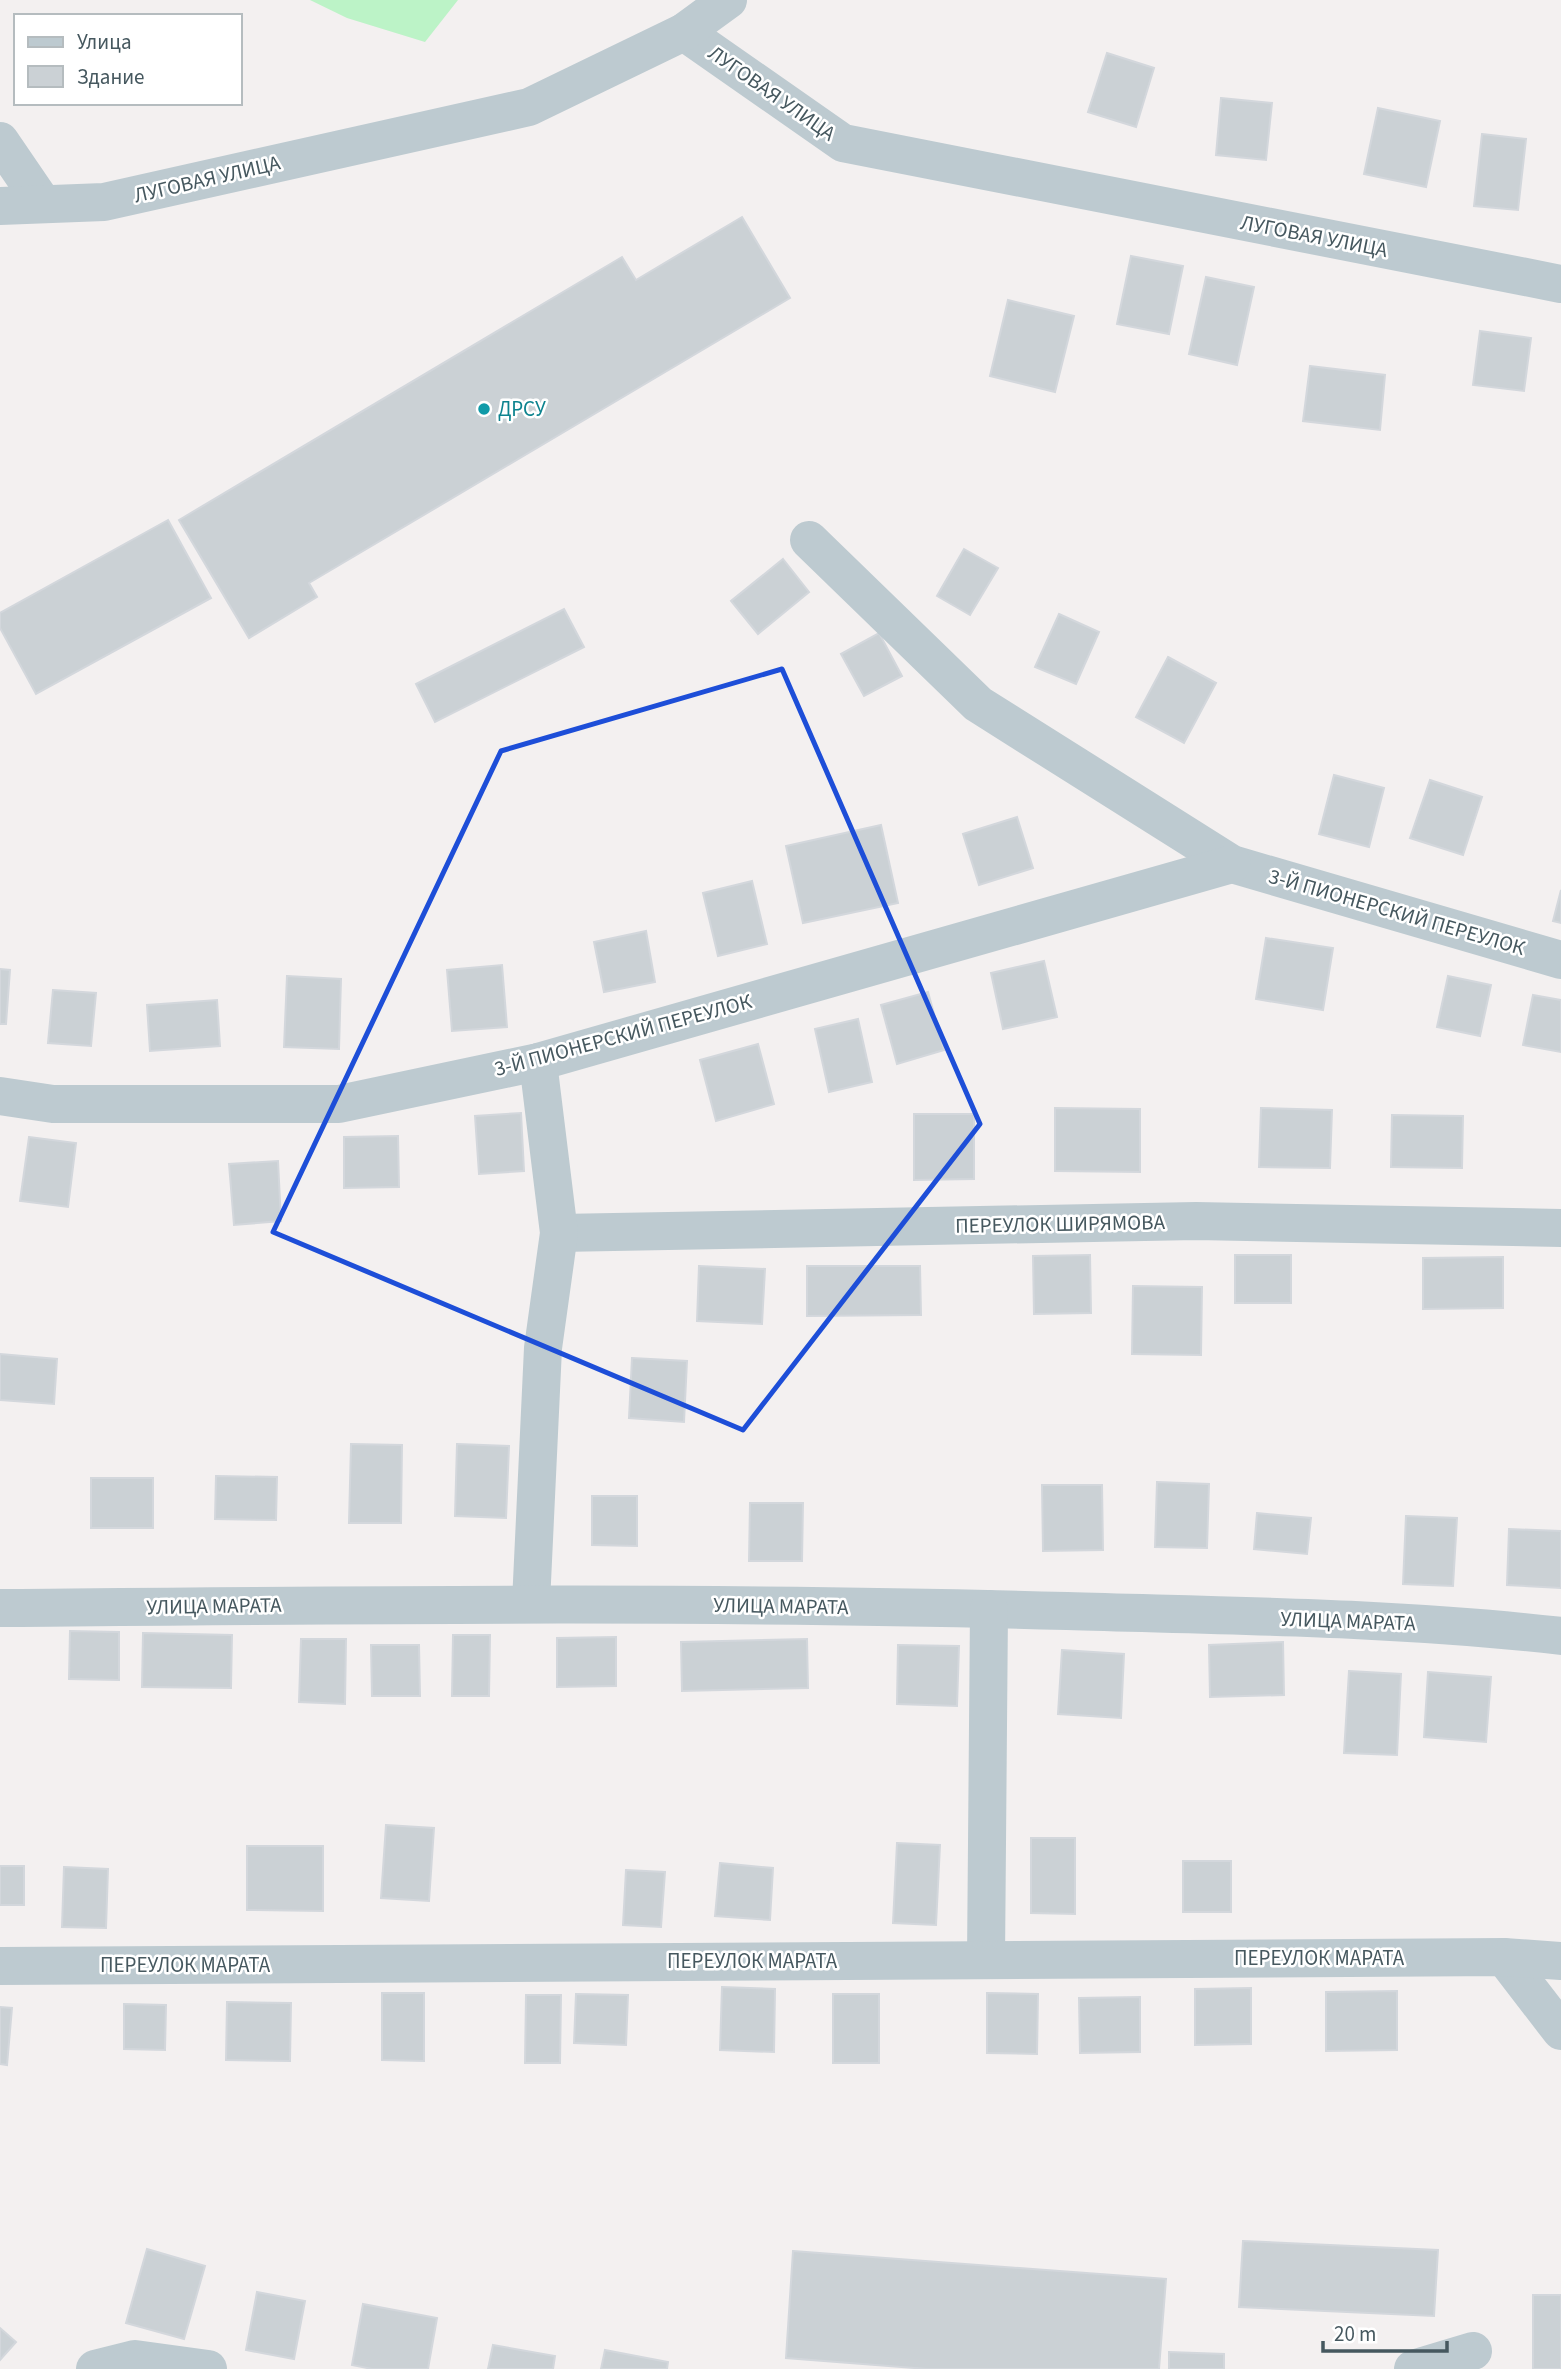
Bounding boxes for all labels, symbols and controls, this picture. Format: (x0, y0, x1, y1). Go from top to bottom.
legend (14, 14, 242, 105)
text: Улица (77, 27, 132, 57)
street label: ЛУГОВАЯ УЛИЦА (702, 38, 842, 148)
text: Здание (77, 62, 145, 92)
street label: ЛУГОВАЯ УЛИЦА (131, 147, 284, 210)
street label: ЛУГОВАЯ УЛИЦА (1238, 207, 1391, 265)
place label: ДРСУ (498, 394, 546, 424)
marker: ДРСУ (476, 401, 492, 417)
street label: 3-Й ПИОНЕРСКИЙ ПЕРЕУЛОК (1265, 861, 1529, 963)
street label: 3-Й ПИОНЕРСКИЙ ПЕРЕУЛОК (491, 986, 756, 1084)
street label: ПЕРЕУЛОК ШИРЯМОВА (955, 1207, 1166, 1241)
street label: УЛИЦА МАРАТА (146, 1590, 282, 1622)
street label: УЛИЦА МАРАТА (713, 1590, 849, 1622)
street label: УЛИЦА МАРАТА (1280, 1604, 1417, 1638)
street label: ПЕРЕУЛОК МАРАТА (1234, 1943, 1405, 1973)
street label: ПЕРЕУЛОК МАРАТА (667, 1946, 838, 1976)
street label: ПЕРЕУЛОК МАРАТА (100, 1950, 271, 1980)
scale bar (1323, 2310, 1447, 2354)
text: 20 m (1334, 2319, 1376, 2349)

